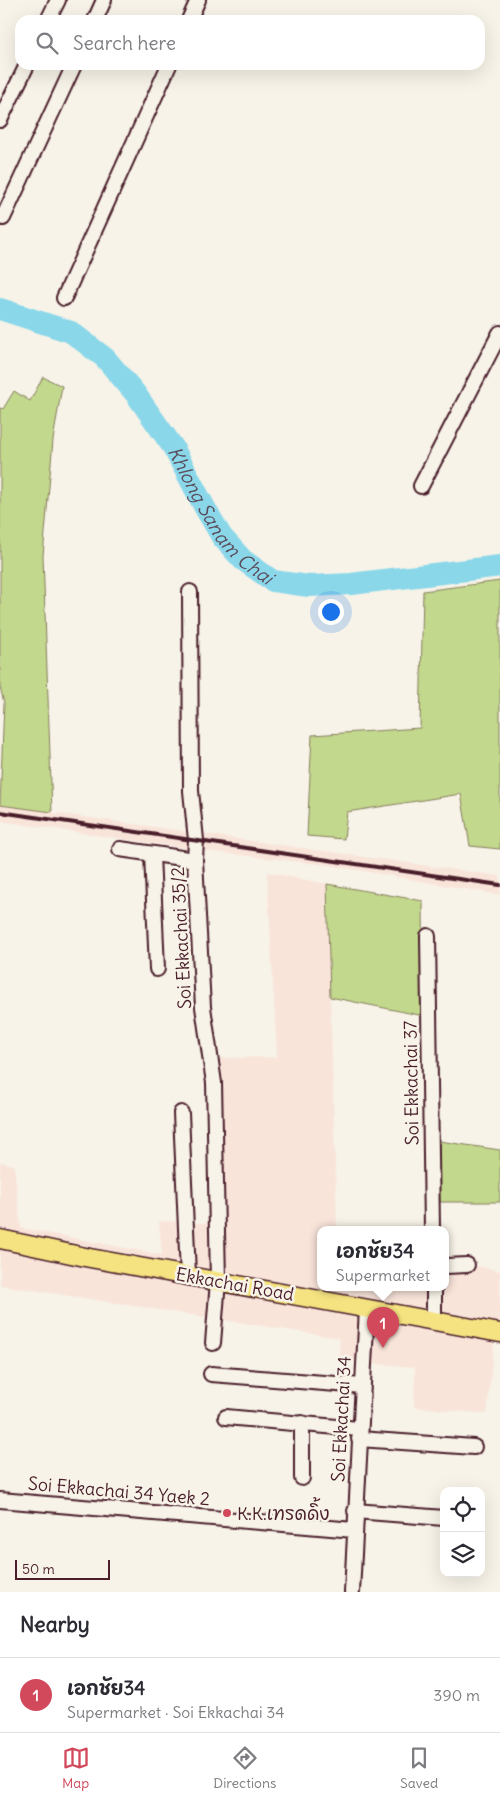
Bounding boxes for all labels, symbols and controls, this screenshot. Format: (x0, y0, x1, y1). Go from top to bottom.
search box (15, 15, 485, 70)
icon: search (33, 29, 61, 57)
text: Search here (73, 31, 176, 55)
water label: Khlong Sanam Chai (163, 442, 280, 591)
your location (318, 599, 344, 625)
street label: Soi Ekkachai 35/2 (166, 866, 196, 1010)
street label: Soi Ekkachai 37 (398, 1020, 424, 1146)
popup (317, 1226, 449, 1291)
text: เอกชัย34 (336, 1239, 414, 1263)
street label: Ekkachai Road (174, 1262, 296, 1306)
text: Supermarket (336, 1265, 430, 1285)
pin: 1 (367, 1307, 399, 1348)
street label: Soi Ekkachai 34 (326, 1355, 356, 1483)
street label: Soi Ekkachai 34 Yaek 2 (27, 1472, 211, 1510)
map controls (440, 1487, 485, 1577)
button: locate (440, 1487, 485, 1532)
place label: K.K.เทรดดิ้ง (237, 1497, 330, 1525)
marker: K.K.เทรดดิ้ง (221, 1507, 233, 1519)
button: layers (440, 1532, 485, 1577)
scale bar (15, 1557, 110, 1580)
text: 50 m (22, 1560, 55, 1578)
text: Nearby (20, 1611, 90, 1638)
text: เอกชัย34 (67, 1676, 145, 1700)
text: 1 (33, 1685, 39, 1705)
text: 390 m (433, 1685, 480, 1705)
text: Supermarket · Soi Ekkachai 34 (67, 1702, 285, 1722)
tab: Map (62, 1744, 90, 1792)
tab: Directions (213, 1744, 276, 1792)
tab: Saved (400, 1744, 438, 1792)

